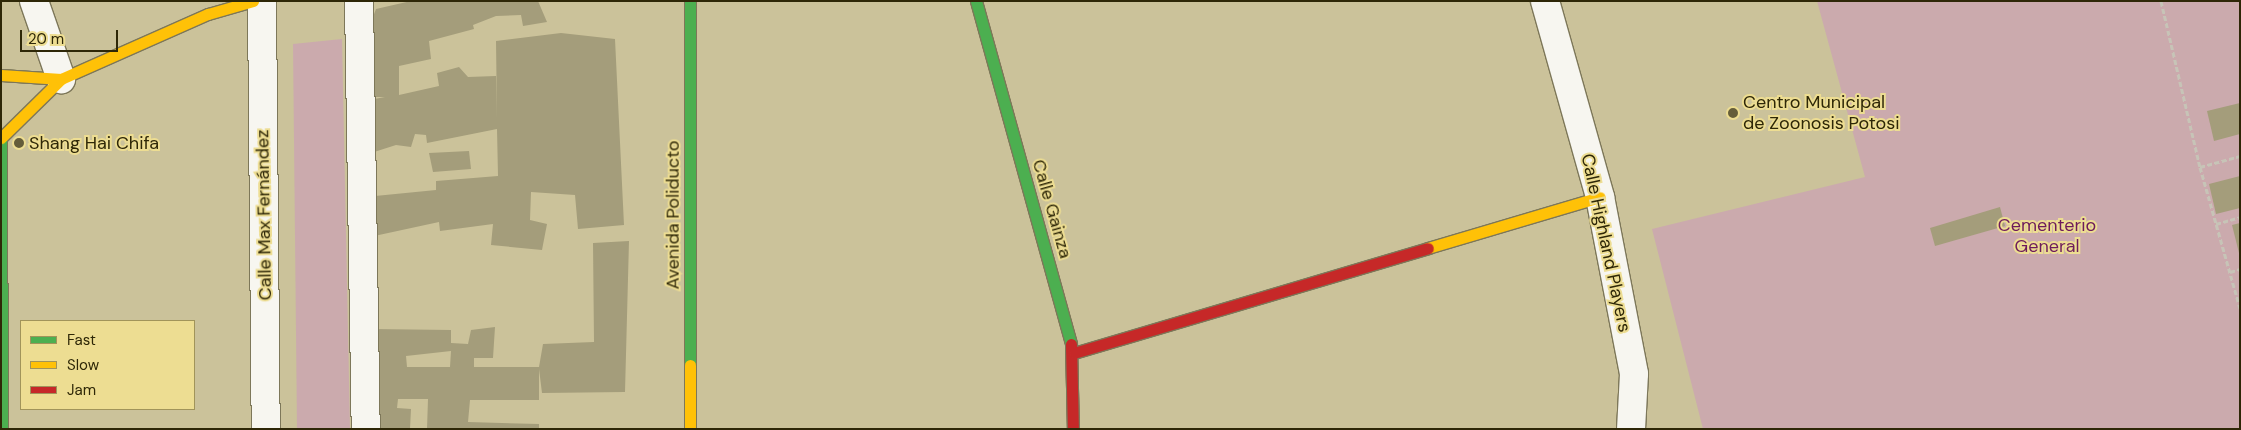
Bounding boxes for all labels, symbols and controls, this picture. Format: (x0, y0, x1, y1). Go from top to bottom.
scale bar (22, 20, 120, 52)
text: 20 m (28, 29, 64, 49)
place label: Centro Municipal de Zoonosis Potosi (1743, 92, 1900, 134)
marker: Centro Municipal de Zoonosis Potosi (1727, 107, 1739, 119)
street label: Calle Max Fernández (252, 129, 276, 301)
place label: Shang Hai Chifa (29, 132, 159, 154)
marker: Shang Hai Chifa (13, 137, 25, 149)
street label: Avenida Poliducto (662, 141, 684, 289)
street label: Calle Highland Players (1577, 152, 1635, 334)
street label: Calle Gainza (1028, 157, 1076, 261)
park label: Cementerio General (1998, 215, 2096, 258)
legend (20, 320, 195, 410)
text: Fast (67, 330, 96, 350)
text: Slow (67, 355, 99, 375)
text: Jam (67, 380, 96, 400)

